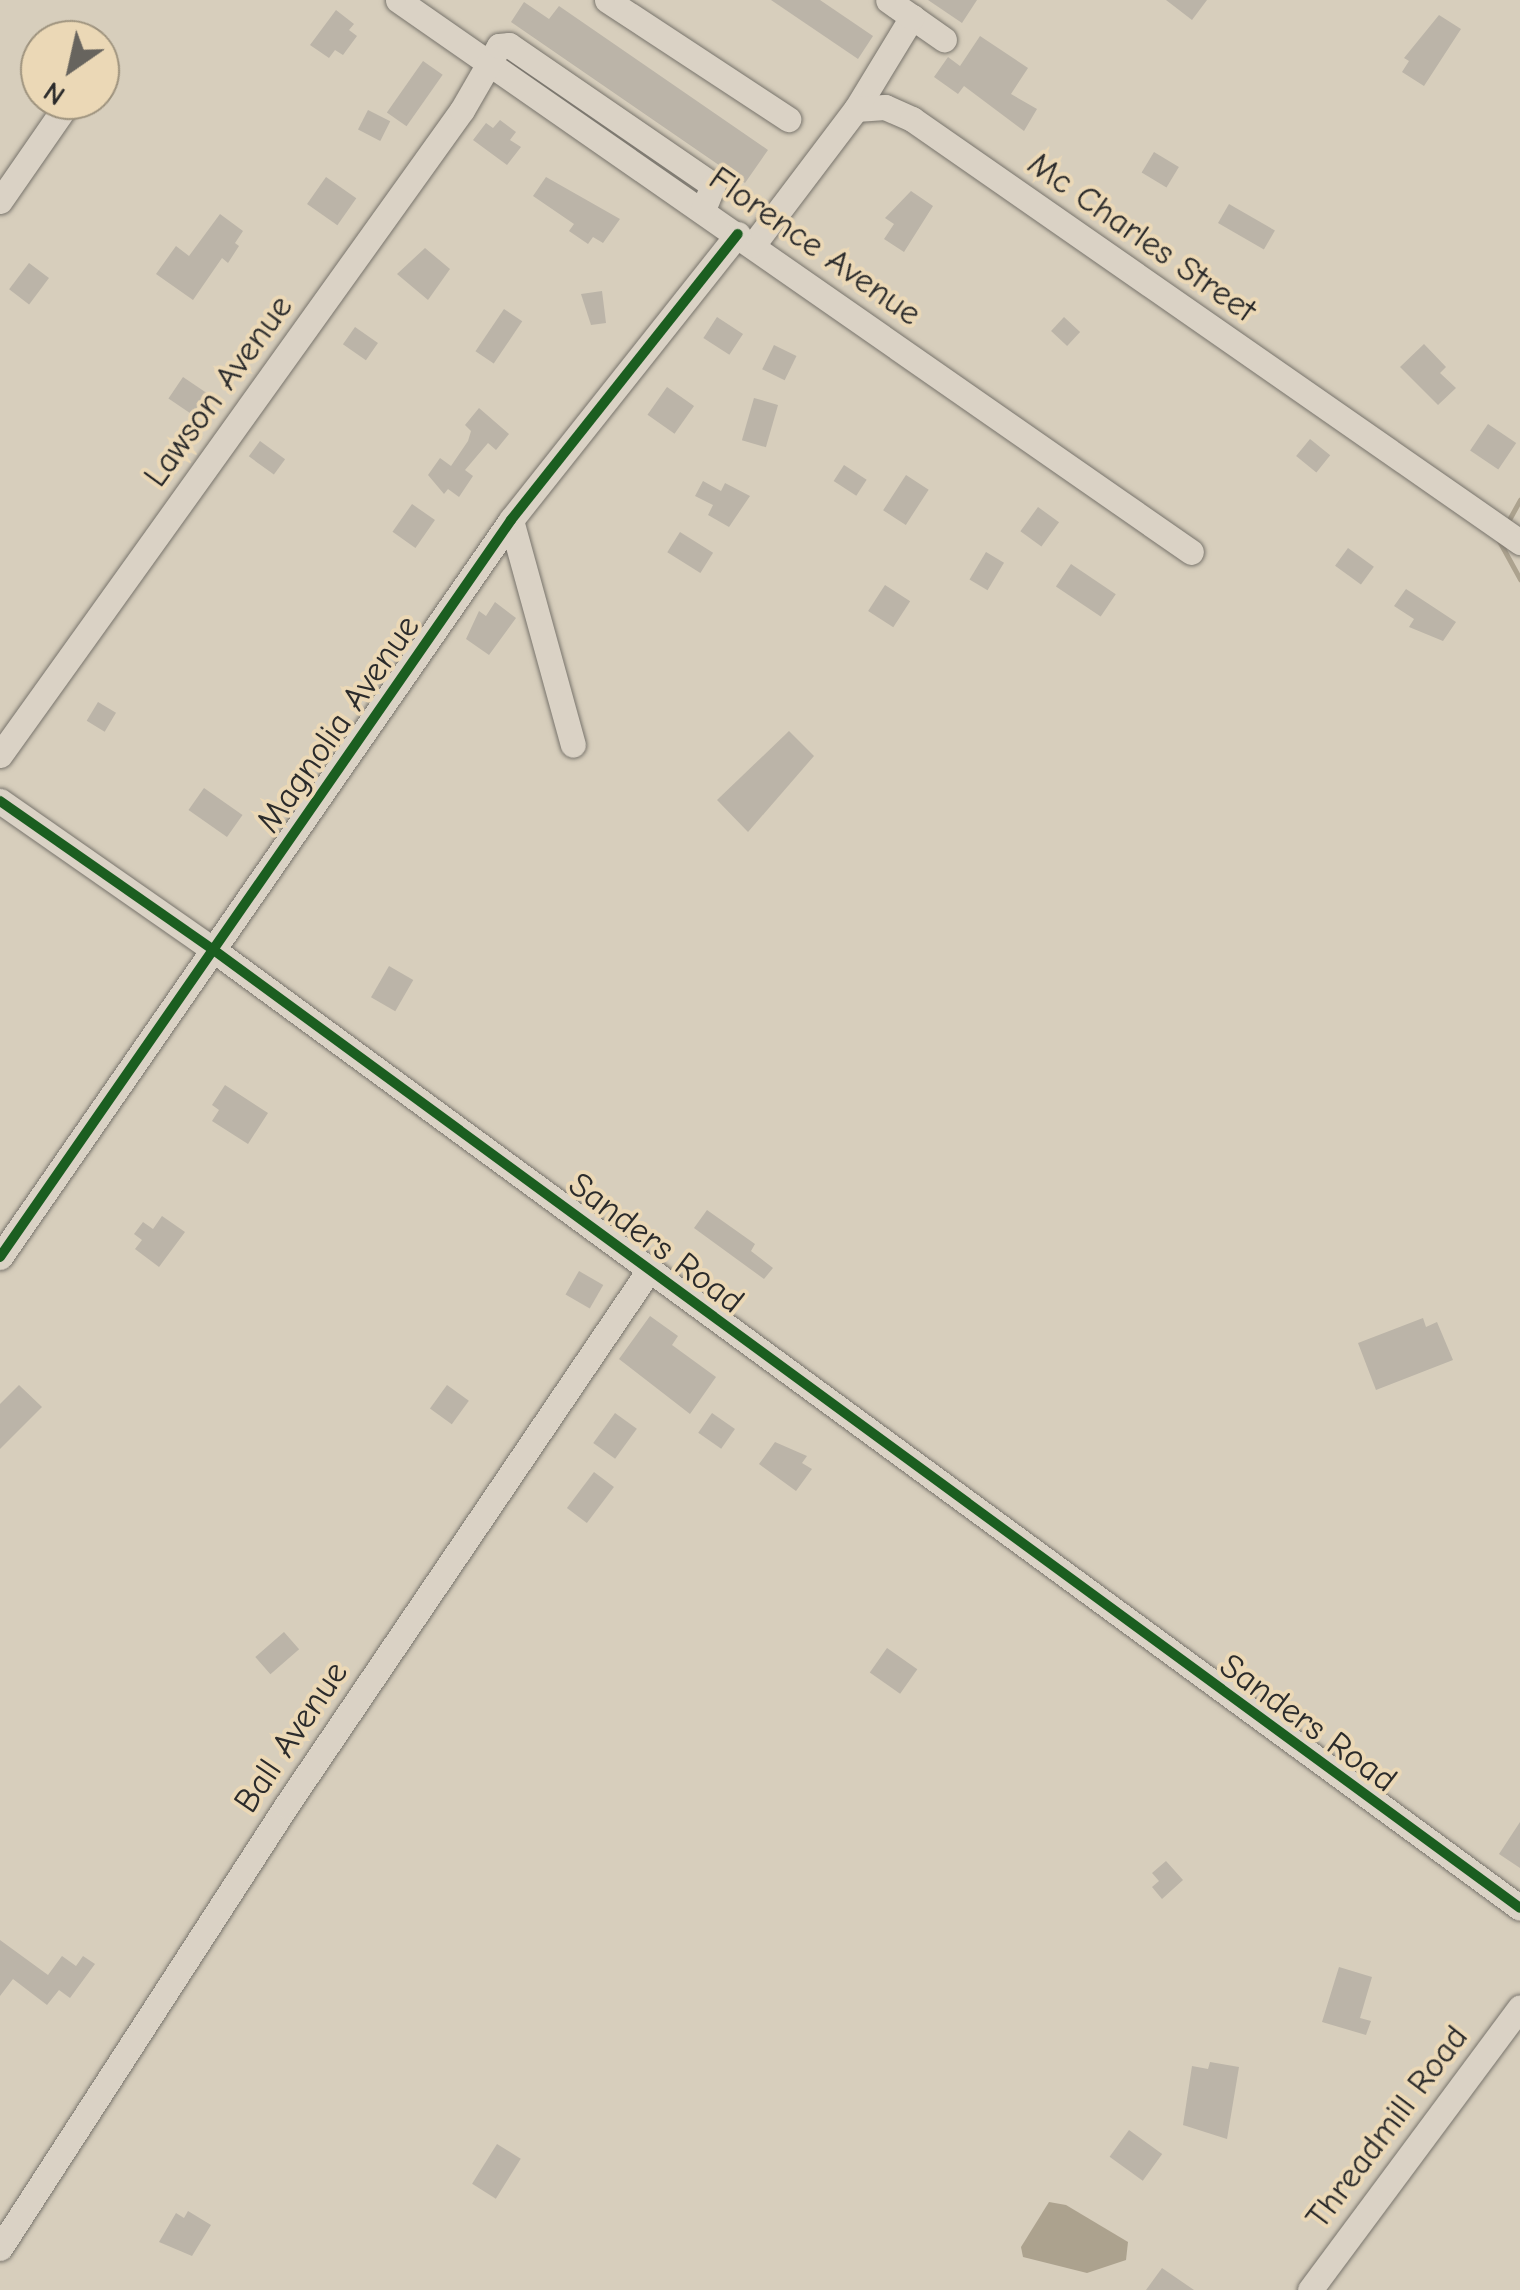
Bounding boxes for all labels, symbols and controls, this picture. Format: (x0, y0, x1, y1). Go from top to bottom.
north arrow (20, 20, 120, 120)
text: N (38, 75, 71, 112)
street label: Mc Charles Street (1020, 143, 1264, 331)
street label: Florence Avenue (701, 157, 929, 335)
street label: Lawson Avenue (134, 287, 302, 495)
street label: Magnolia Avenue (247, 607, 429, 841)
street label: Sanders Road (560, 1163, 752, 1323)
street label: Sanders Road (1211, 1645, 1405, 1801)
street label: Ball Avenue (225, 1653, 357, 1821)
street label: Threadmill Road (1297, 2017, 1477, 2237)

